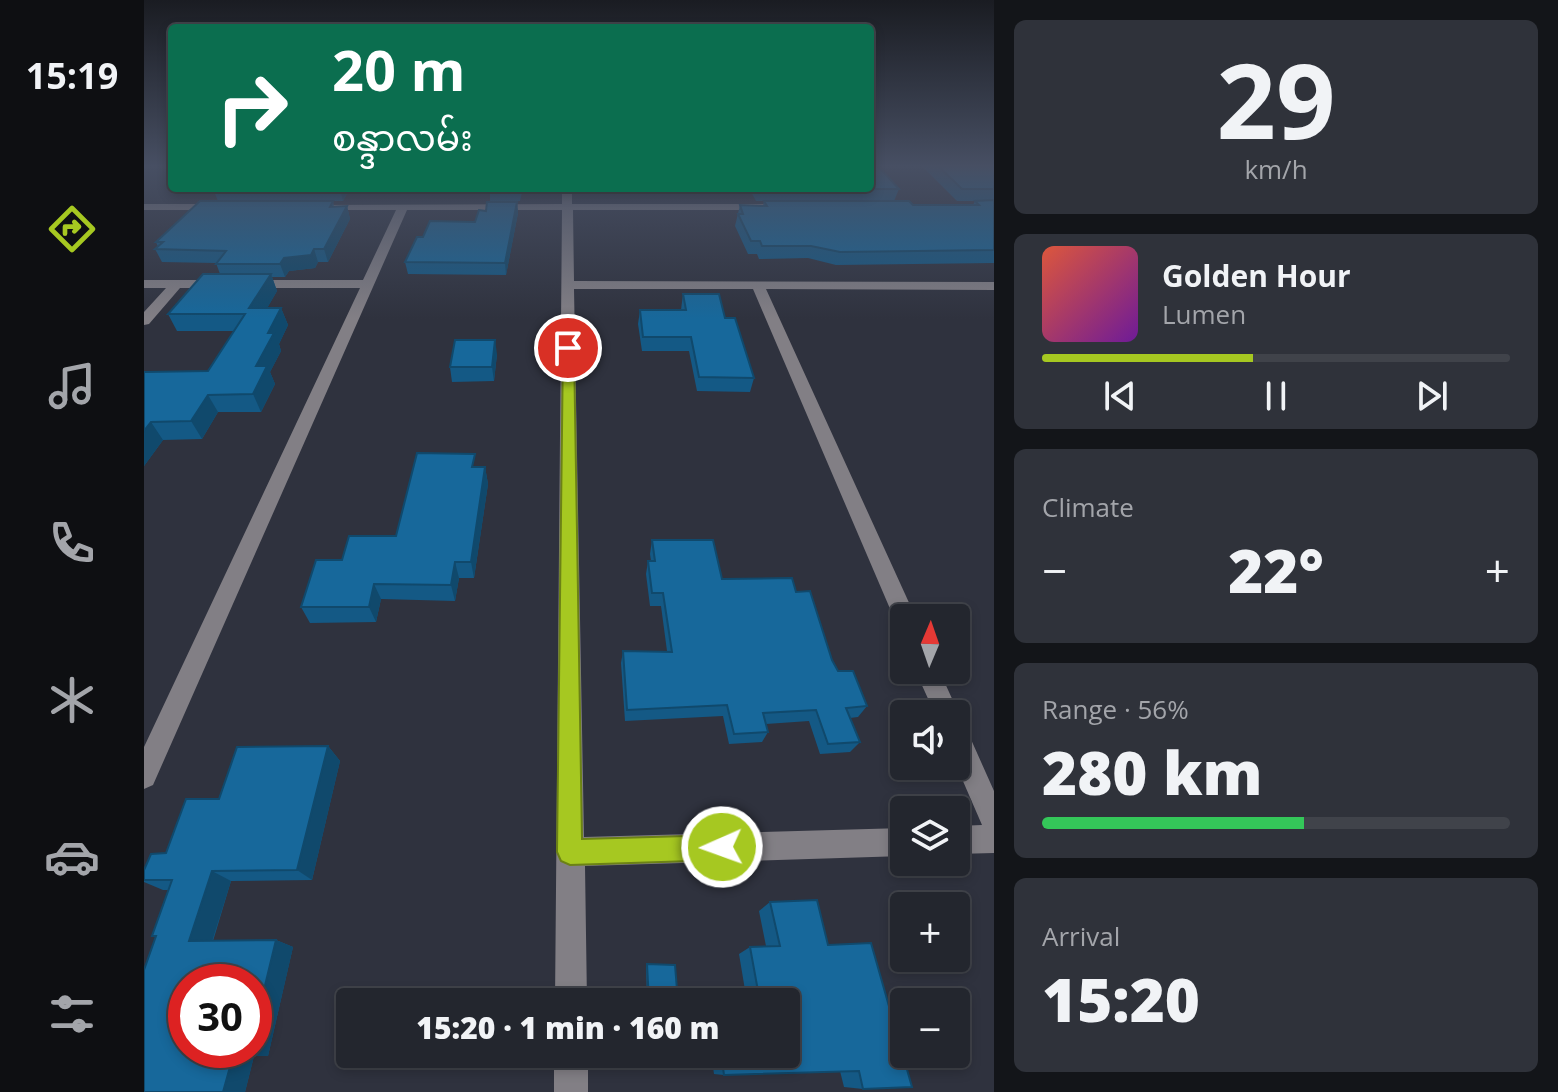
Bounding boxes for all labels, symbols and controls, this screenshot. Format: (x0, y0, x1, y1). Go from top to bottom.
text: 29 (1217, 28, 1335, 169)
text: 20 m (332, 31, 466, 107)
text: 15:19 (26, 51, 118, 100)
icon: right (200, 56, 304, 160)
text: စန္ဒာလမ်း (332, 113, 473, 162)
text: km/h (1244, 151, 1308, 187)
icon: directions (44, 201, 100, 257)
text: Golden Hour (1162, 255, 1351, 296)
text: Lumen (1162, 296, 1246, 332)
pin (534, 314, 602, 382)
icon: arrive (546, 326, 590, 370)
icon: music (44, 358, 100, 414)
icon: previous (1098, 374, 1142, 418)
icon: pause (1254, 374, 1298, 418)
icon: next (1410, 374, 1454, 418)
text: Climate (1042, 489, 1134, 525)
icon: phone (44, 515, 100, 571)
text: 22° (1228, 529, 1324, 611)
text: − (1042, 540, 1067, 600)
text: + (1485, 540, 1510, 600)
north arrow (890, 604, 970, 684)
map controls (890, 604, 970, 1068)
icon: climate (44, 672, 100, 728)
text: Range · 56% (1042, 691, 1189, 727)
button: sound (890, 700, 970, 780)
text: 280 km (1042, 731, 1263, 813)
button: layers (890, 796, 970, 876)
position arrow (680, 805, 764, 889)
icon: car (44, 829, 100, 885)
button: + (890, 892, 970, 972)
text: Arrival (1042, 918, 1120, 954)
text: 15:20 (1042, 958, 1200, 1040)
speed limit sign: 30 (168, 964, 272, 1068)
icon: filters (44, 986, 100, 1042)
button: − (890, 988, 970, 1068)
text: 15:20 · 1 min · 160 m (416, 1007, 720, 1048)

